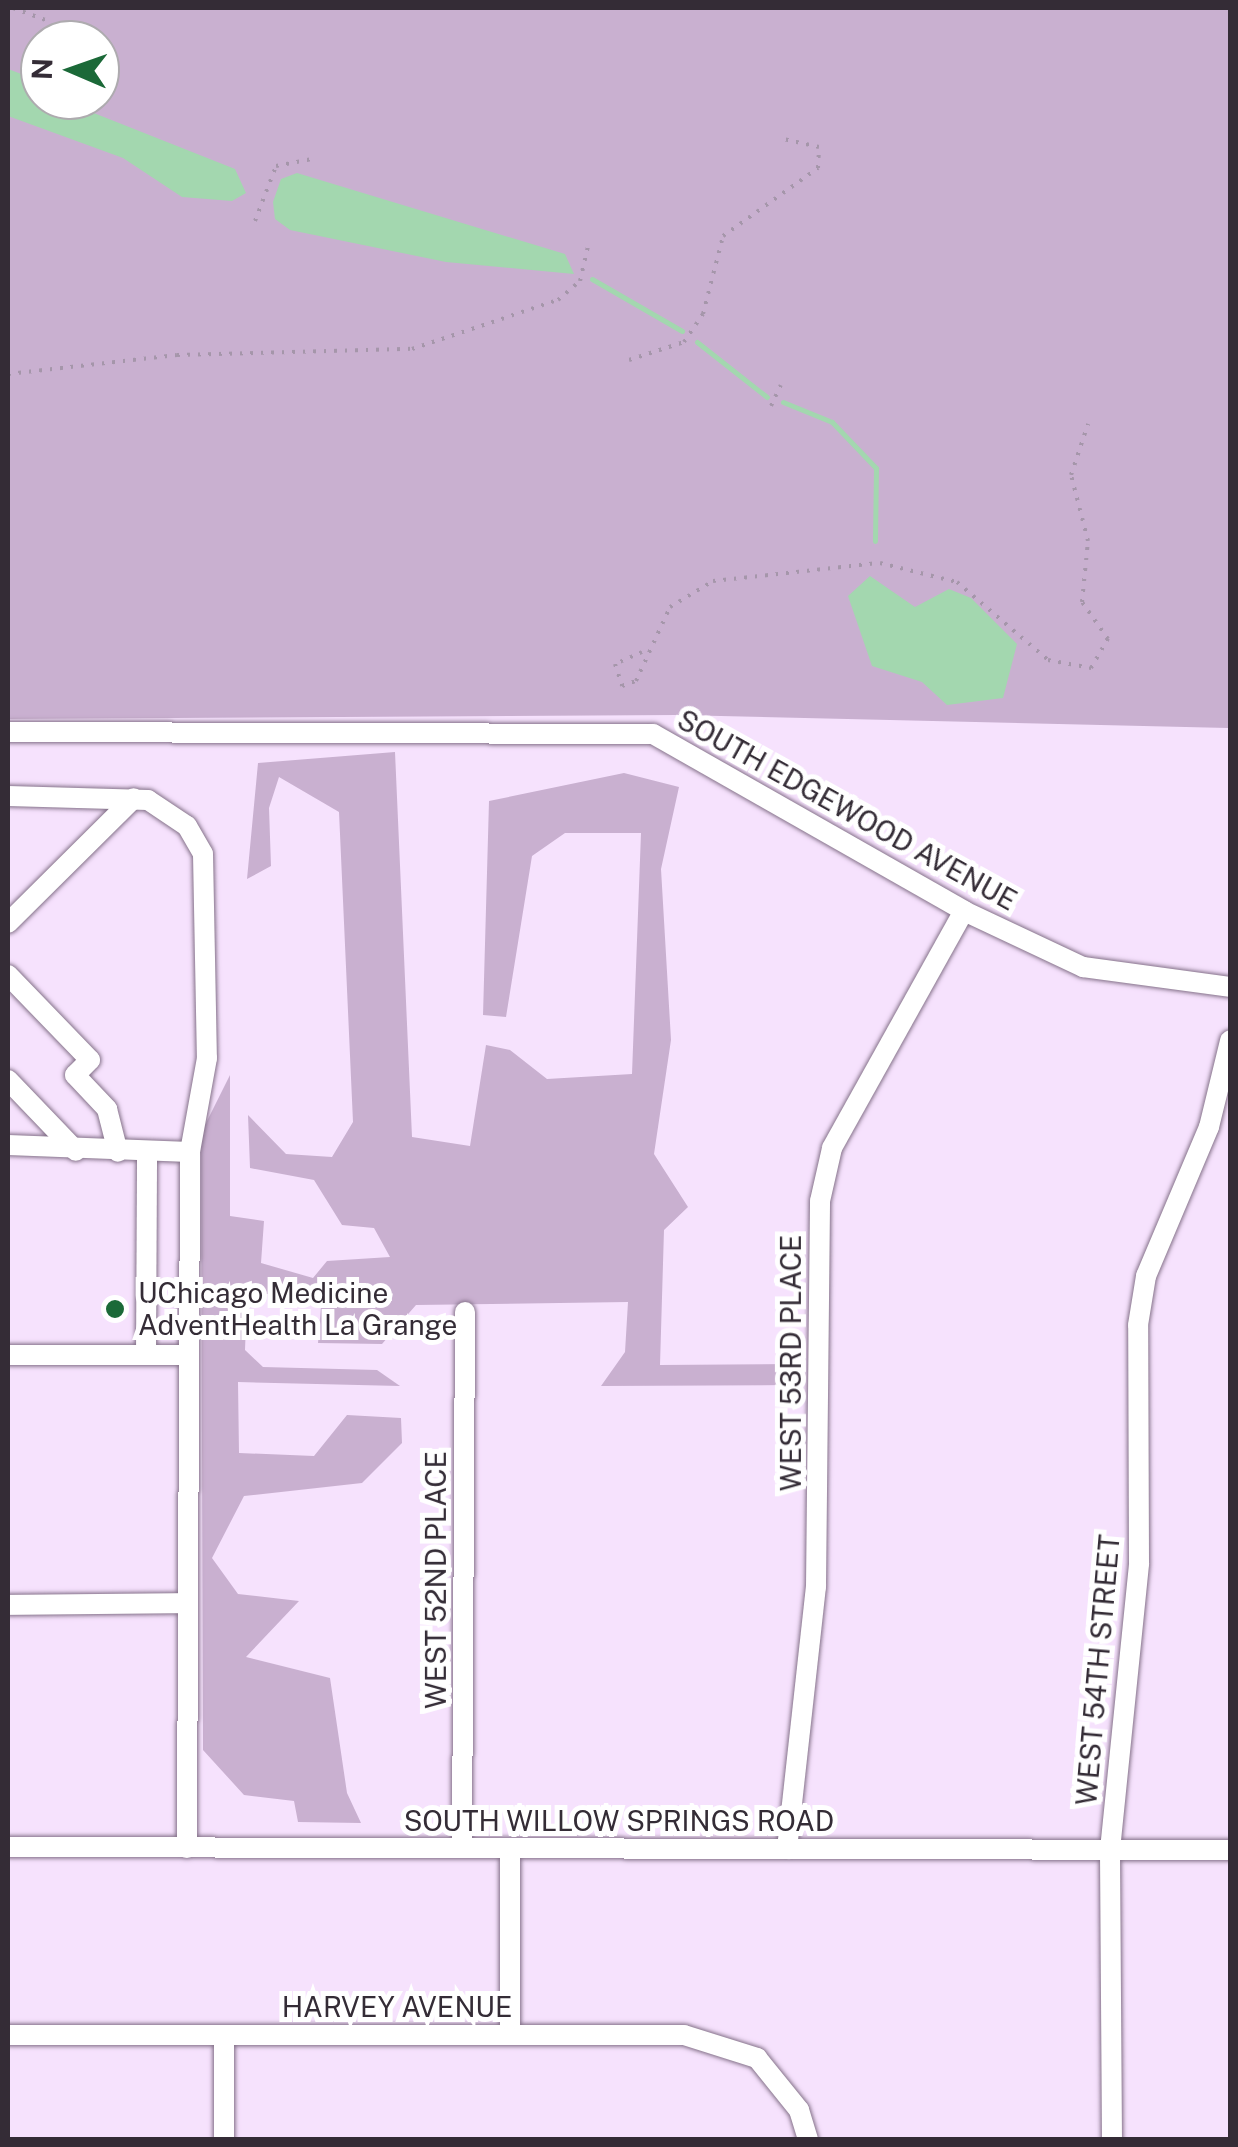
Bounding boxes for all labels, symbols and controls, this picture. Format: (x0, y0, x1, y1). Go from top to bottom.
north arrow (20, 20, 120, 120)
text: N (25, 57, 58, 81)
street label: SOUTH EDGEWOOD AVENUE (672, 703, 1022, 917)
street label: WEST 53RD PLACE (774, 1235, 808, 1491)
place label: UChicago Medicine AdventHealth La Grange (138, 1276, 457, 1342)
marker: UChicago Medicine AdventHealth La Grange (102, 1296, 128, 1322)
street label: WEST 52ND PLACE (419, 1451, 453, 1709)
street label: WEST 54TH STREET (1069, 1533, 1127, 1807)
street label: SOUTH WILLOW SPRINGS ROAD (403, 1804, 835, 1838)
street label: HARVEY AVENUE (281, 1990, 513, 2024)

